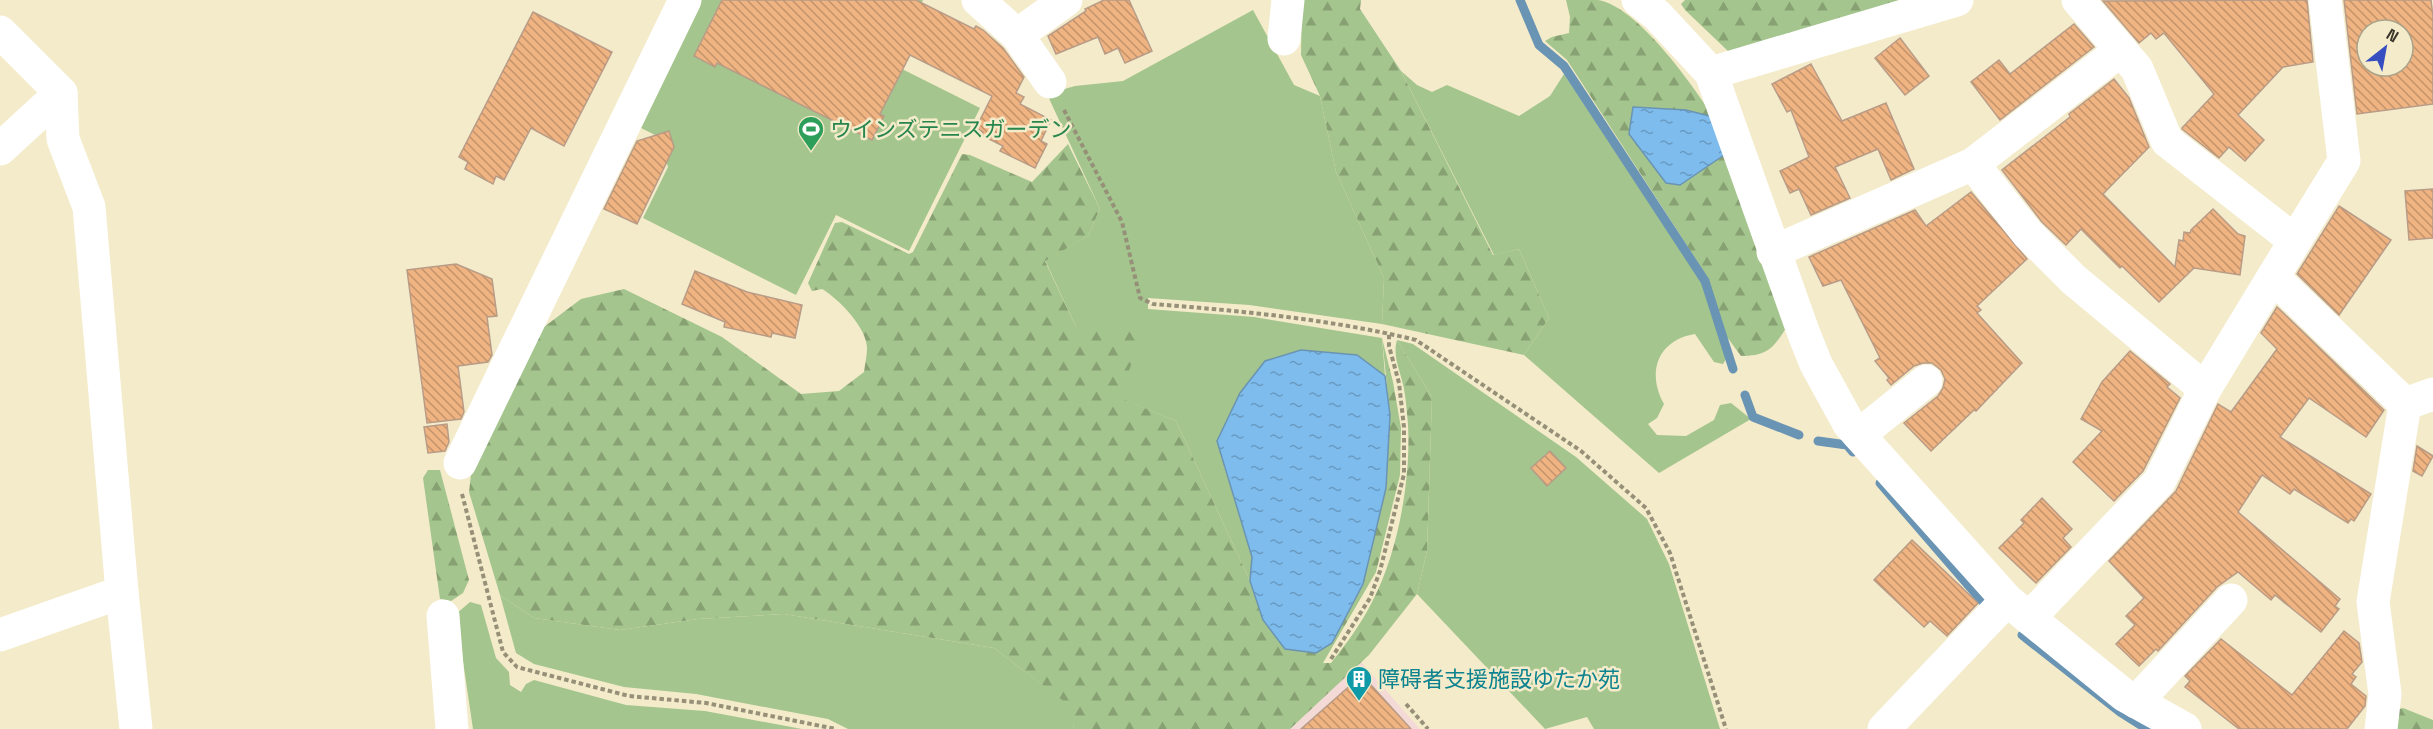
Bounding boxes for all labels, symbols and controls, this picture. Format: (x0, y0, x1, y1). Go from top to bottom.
north arrow (2355, 18, 2415, 78)
text: N (2382, 24, 2402, 47)
sports icon: ウインズテニスガーデン (796, 114, 826, 152)
place label: ウインズテニスガーデン (830, 115, 1072, 143)
building icon: 障碍者支援施設ゆたか苑 (1344, 664, 1374, 702)
place label: 障碍者支援施設ゆたか苑 (1378, 665, 1620, 693)

